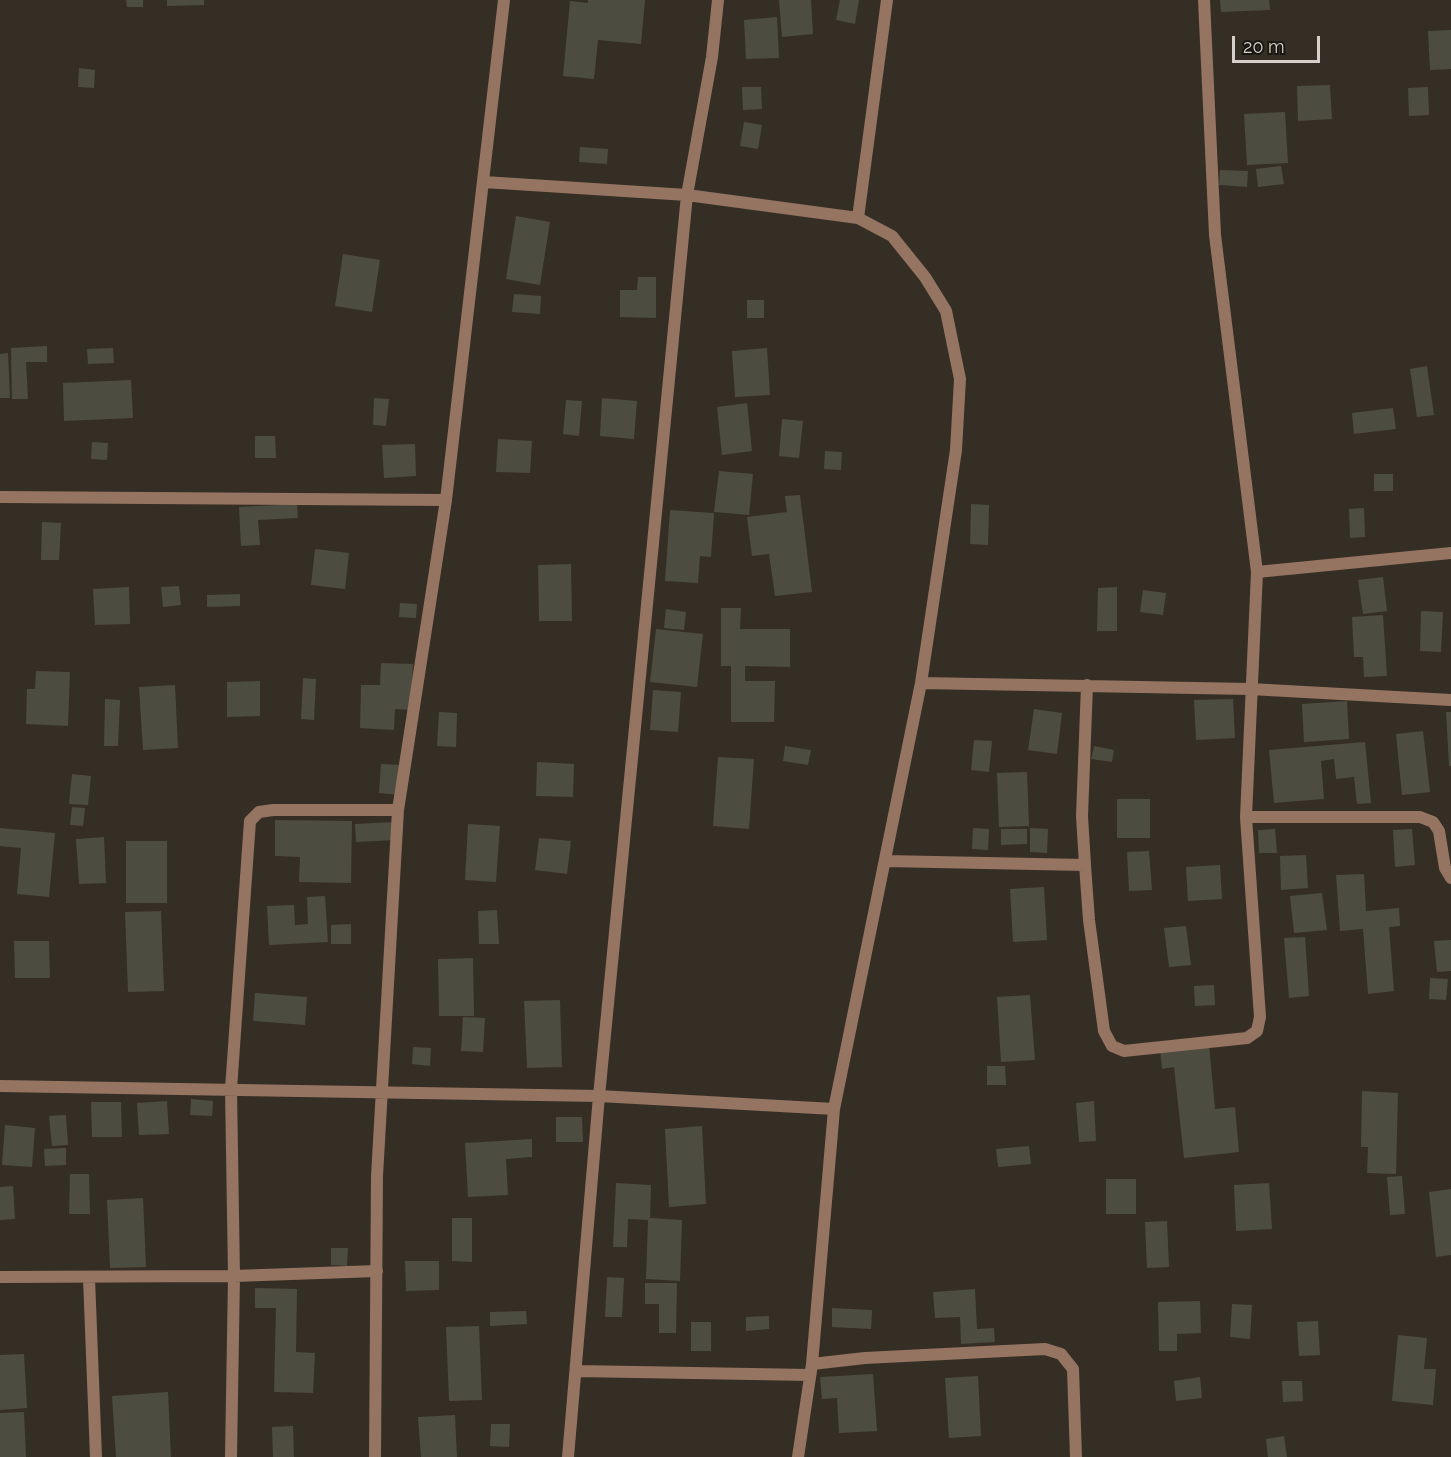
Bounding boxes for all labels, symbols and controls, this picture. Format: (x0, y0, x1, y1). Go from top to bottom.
scale bar (1235, 24, 1324, 62)
text: 20 m (1243, 36, 1285, 57)

